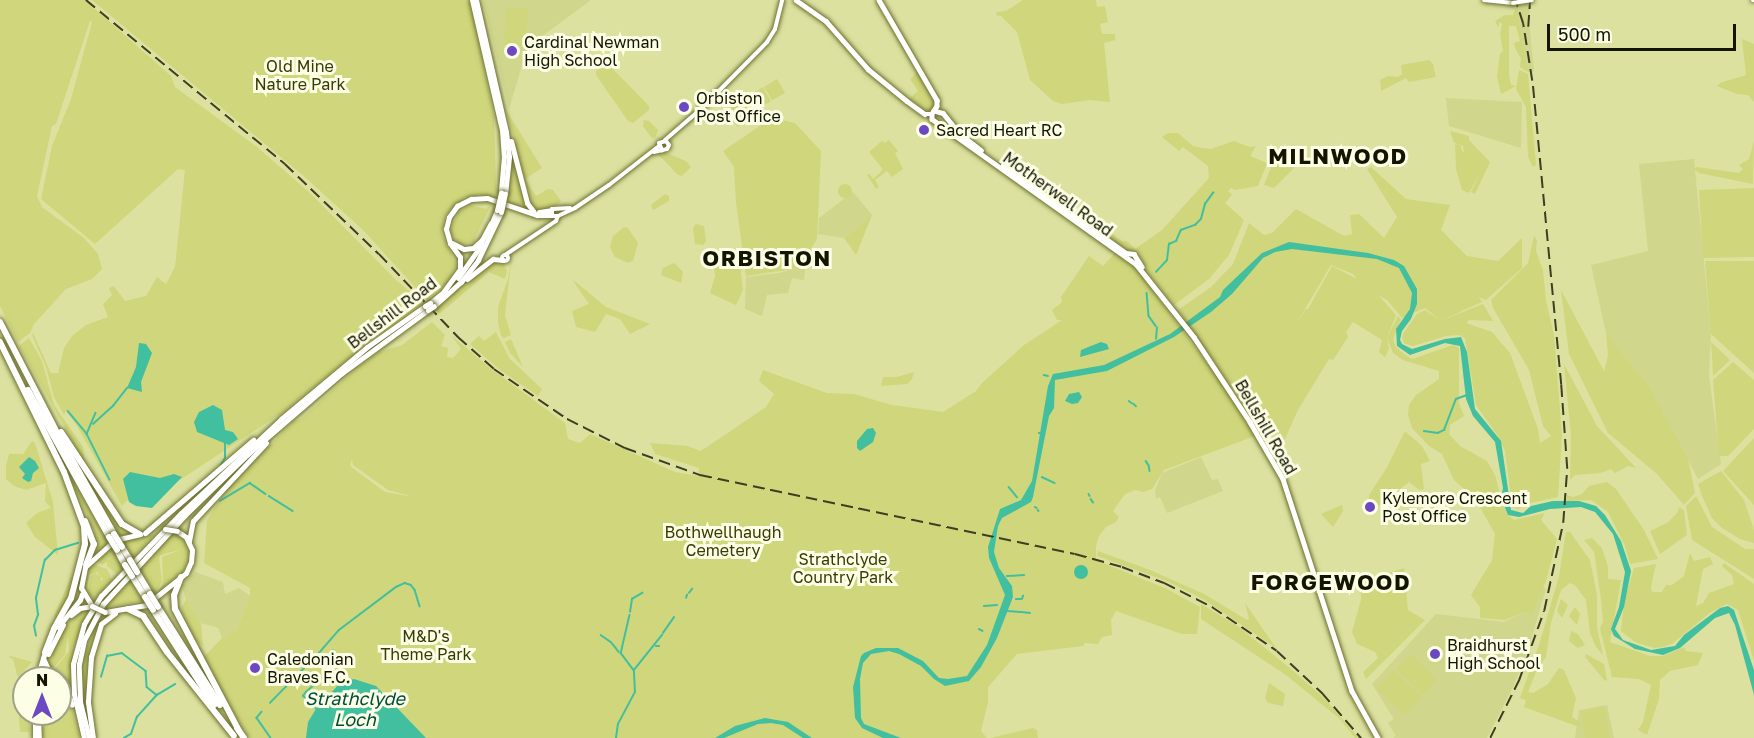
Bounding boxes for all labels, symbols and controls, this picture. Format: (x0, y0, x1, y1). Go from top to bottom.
scale bar (1550, 12, 1739, 50)
text: 500 m (1558, 23, 1611, 45)
place label: Cardinal Newman High School (524, 32, 659, 70)
marker: Cardinal Newman High School (505, 44, 519, 58)
park label: Old Mine Nature Park (254, 56, 346, 94)
place label: Orbiston Post Office (696, 88, 781, 126)
marker: Orbiston Post Office (677, 100, 691, 114)
place label: Sacred Heart RC (936, 120, 1062, 140)
marker: Sacred Heart RC (917, 123, 931, 137)
district label: MILNWOOD (1268, 143, 1408, 169)
street label: Motherwell Road (999, 148, 1117, 240)
district label: ORBISTON (702, 245, 832, 271)
street label: Bellshill Road (344, 273, 440, 353)
street label: Bellshill Road (1231, 376, 1301, 478)
place label: Kylemore Crescent Post Office (1382, 488, 1528, 526)
marker: Kylemore Crescent Post Office (1363, 500, 1377, 514)
park label: Bothwellhaugh Cemetery (665, 522, 781, 560)
park label: Strathclyde Country Park (793, 549, 893, 587)
district label: FORGEWOOD (1251, 569, 1411, 595)
park label: M&D's Theme Park (380, 626, 472, 664)
place label: Braidhurst High School (1447, 635, 1540, 673)
marker: Braidhurst High School (1428, 647, 1442, 661)
place label: Caledonian Braves F.C. (267, 649, 354, 687)
marker: Caledonian Braves F.C. (248, 661, 262, 675)
north arrow (12, 666, 72, 726)
text: N (36, 670, 48, 690)
water label: Strathclyde Loch (305, 688, 405, 730)

